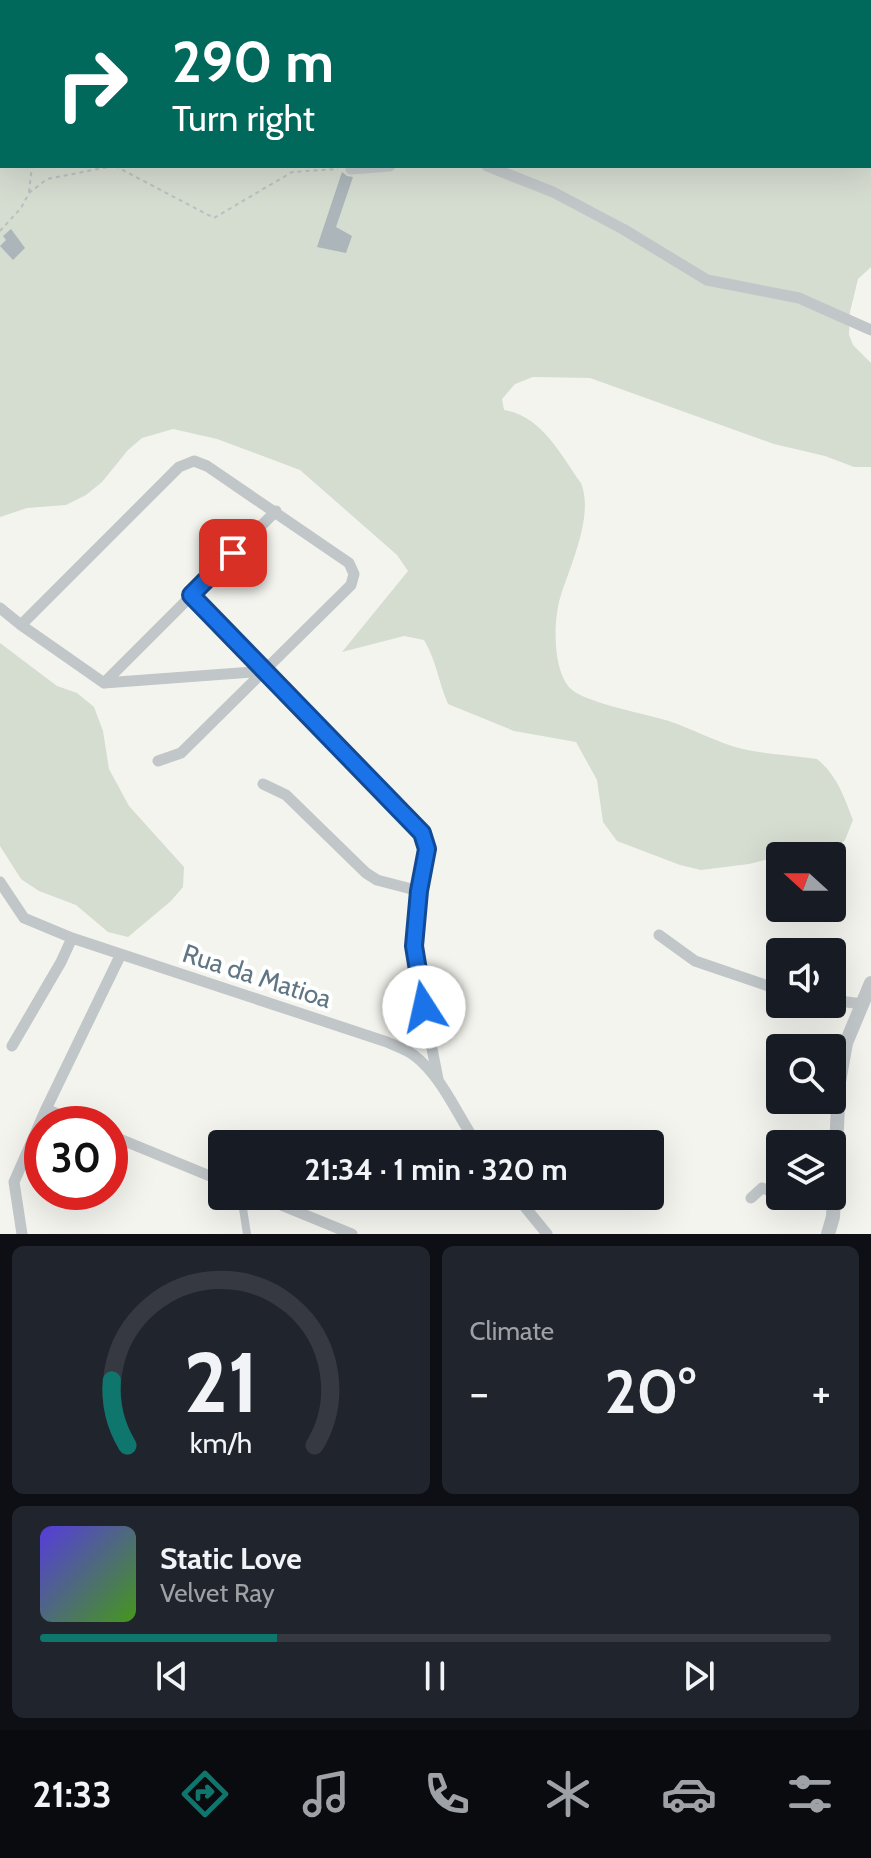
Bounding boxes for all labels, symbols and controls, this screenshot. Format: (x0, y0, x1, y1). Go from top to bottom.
text: 290 m (172, 28, 334, 96)
icon: right (40, 32, 144, 136)
text: Turn right (172, 96, 315, 140)
pin (199, 519, 267, 587)
icon: arrive (211, 531, 255, 575)
north arrow (766, 842, 846, 922)
map controls (766, 842, 846, 1210)
street label: Rua da Matioa (179, 937, 336, 1015)
button: sound (766, 938, 846, 1018)
position arrow (382, 965, 466, 1049)
button: search (766, 1034, 846, 1114)
speed limit sign: 30 (24, 1106, 128, 1210)
button: layers (766, 1130, 846, 1210)
text: 21:34 · 1 min · 320 m (304, 1151, 568, 1188)
text: Climate (470, 1315, 554, 1347)
text: 21 (183, 1332, 258, 1433)
text: 20° (605, 1355, 696, 1428)
text: − (470, 1366, 489, 1419)
text: + (812, 1366, 831, 1419)
text: km/h (189, 1425, 252, 1460)
text: Static Love (160, 1540, 302, 1577)
text: Velvet Ray (160, 1577, 275, 1609)
icon: previous (150, 1654, 194, 1698)
icon: pause (413, 1654, 457, 1698)
icon: next (677, 1654, 721, 1698)
icon: directions (177, 1766, 233, 1822)
icon: music (298, 1766, 354, 1822)
icon: phone (419, 1766, 475, 1822)
icon: climate (540, 1766, 596, 1822)
icon: car (661, 1766, 717, 1822)
icon: filters (782, 1766, 838, 1822)
text: 21:33 (33, 1772, 112, 1816)

